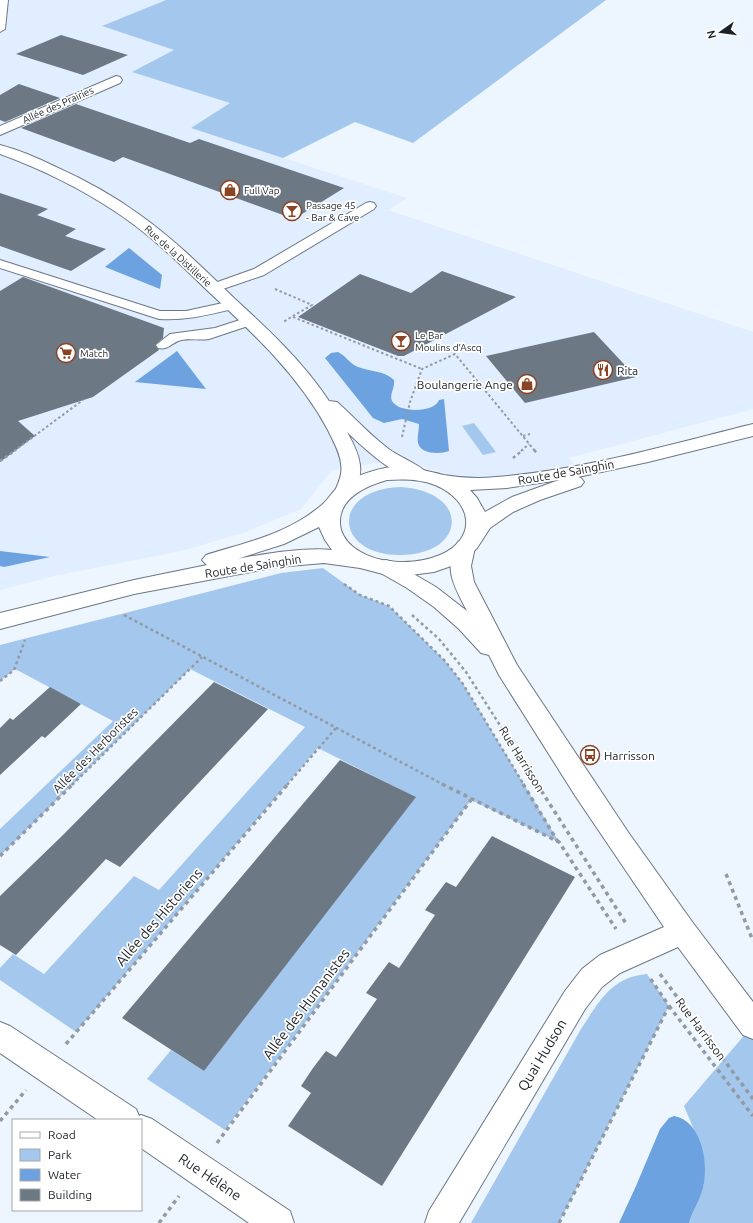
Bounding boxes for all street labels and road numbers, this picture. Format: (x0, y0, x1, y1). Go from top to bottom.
street label: Allée des Prairies (21, 84, 95, 126)
street label: Rue de la Distillerie (142, 223, 214, 289)
street label: Route de Sainghin (517, 457, 615, 487)
street label: Route de Sainghin (204, 552, 302, 580)
street label: Allée des Herboristes (50, 705, 140, 795)
street label: Rue Harrisson (497, 724, 547, 794)
street label: Allée des Historiens (112, 865, 206, 969)
street label: Allée des Humanistes (259, 946, 353, 1062)
street label: Rue Harrisson (673, 995, 729, 1063)
street label: Quai Hudson (514, 1016, 570, 1094)
street label: Rue Hélène (176, 1150, 244, 1204)

